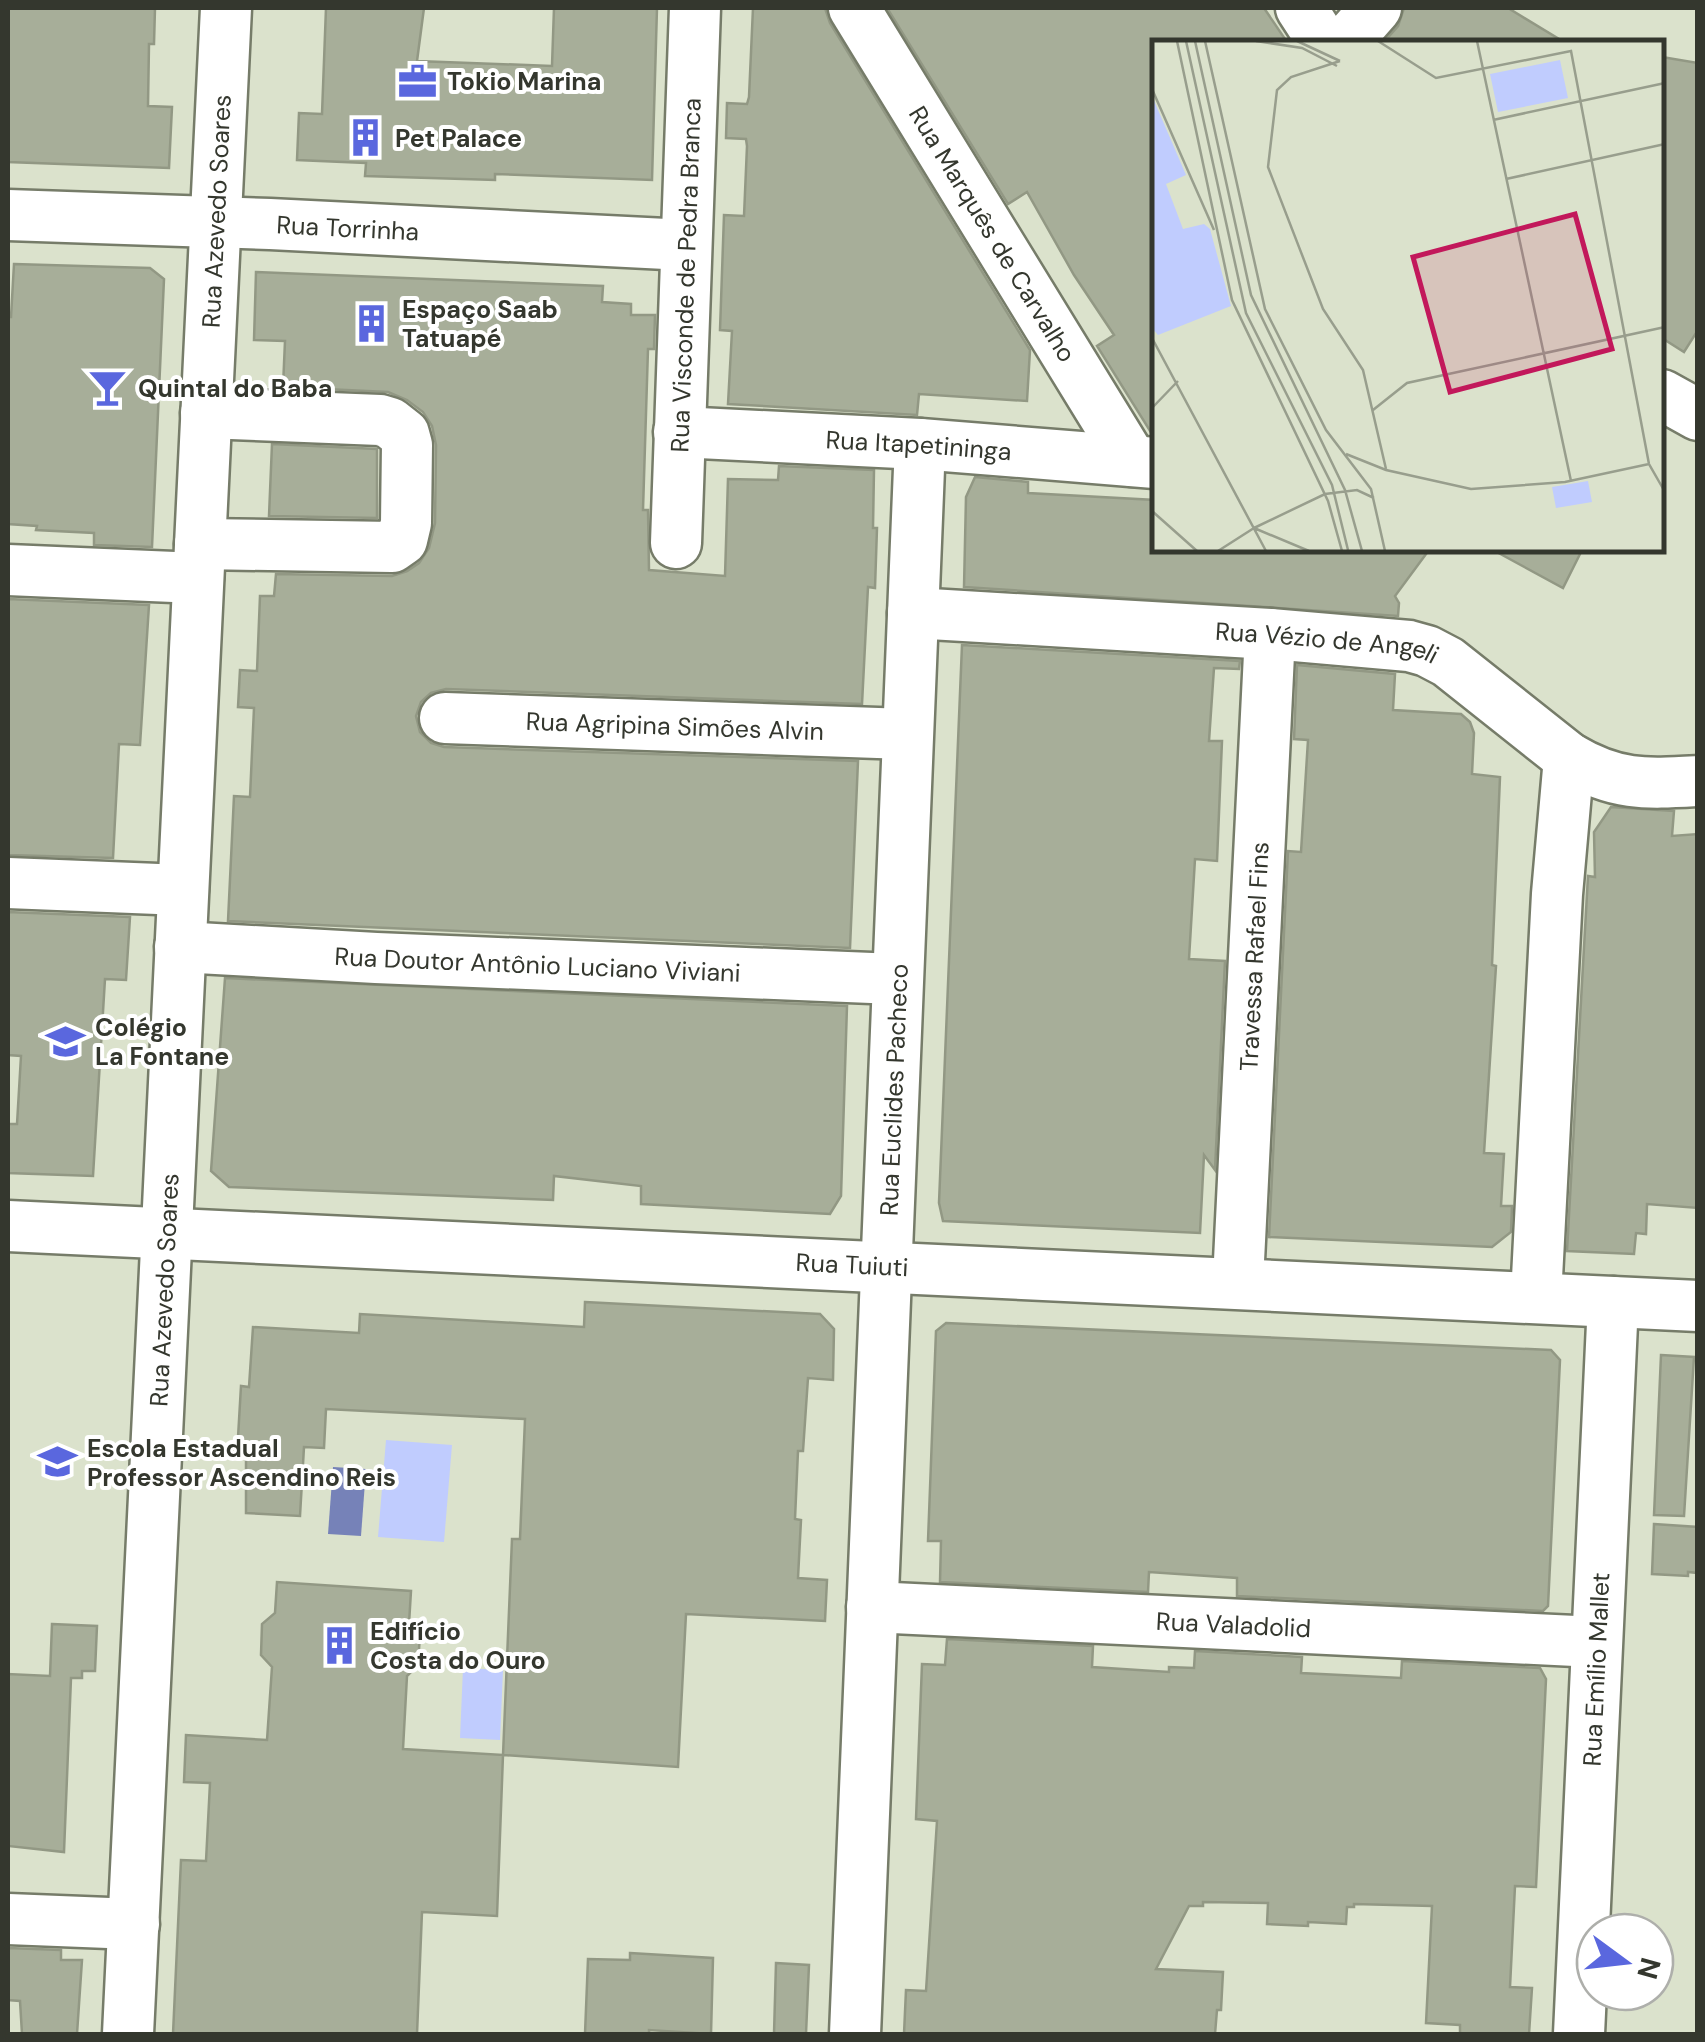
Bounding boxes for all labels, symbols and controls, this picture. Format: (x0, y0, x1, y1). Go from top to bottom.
inset map (1152, 40, 1665, 552)
office icon: Tokio Marina (396, 60, 438, 102)
place label: Tokio Marina (447, 65, 601, 98)
street label: Rua Azevedo Soares (194, 94, 238, 329)
street label: Rua Visconde de Pedra Branca (663, 97, 708, 453)
street label: Rua Marquês de Carvalho (901, 100, 1084, 368)
building icon: Pet Palace (344, 117, 386, 159)
place label: Pet Palace (395, 122, 522, 155)
street label: Rua Torrinha (276, 208, 420, 248)
place label: Espaço Saab Tatuapé (402, 293, 558, 355)
building icon: Espaço Saab Tatuapé (351, 302, 393, 344)
bar icon: Quintal do Baba (87, 367, 129, 409)
place label: Quintal do Baba (138, 372, 332, 405)
street label: Rua Itapetininga (825, 423, 1013, 468)
street label: Rua Vézio de Angeli (1214, 614, 1445, 671)
street label: Rua Agripina Simões Alvin (525, 704, 825, 748)
street label: Travessa Rafael Fins (1232, 841, 1276, 1072)
street label: Rua Doutor Antônio Luciano Viviani (334, 939, 741, 989)
street label: Rua Euclides Pacheco (872, 963, 915, 1217)
place label: Colégio La Fontane (95, 1011, 229, 1073)
school or university icon: Colégio La Fontane (44, 1020, 86, 1062)
street label: Rua Azevedo Soares (142, 1172, 186, 1407)
street label: Rua Tuiuti (795, 1245, 909, 1284)
place label: Escola Estadual Professor Ascendino Reis (87, 1432, 396, 1494)
school or university icon: Escola Estadual Professor Ascendino Reis (36, 1441, 78, 1483)
street label: Rua Emílio Mallet (1575, 1572, 1617, 1767)
street label: Rua Valadolid (1155, 1604, 1312, 1645)
place label: Edifício Costa do Ouro (370, 1615, 546, 1677)
building icon: Edifício Costa do Ouro (319, 1624, 361, 1666)
north arrow (1575, 1912, 1675, 2012)
text: N (1628, 1954, 1669, 1983)

